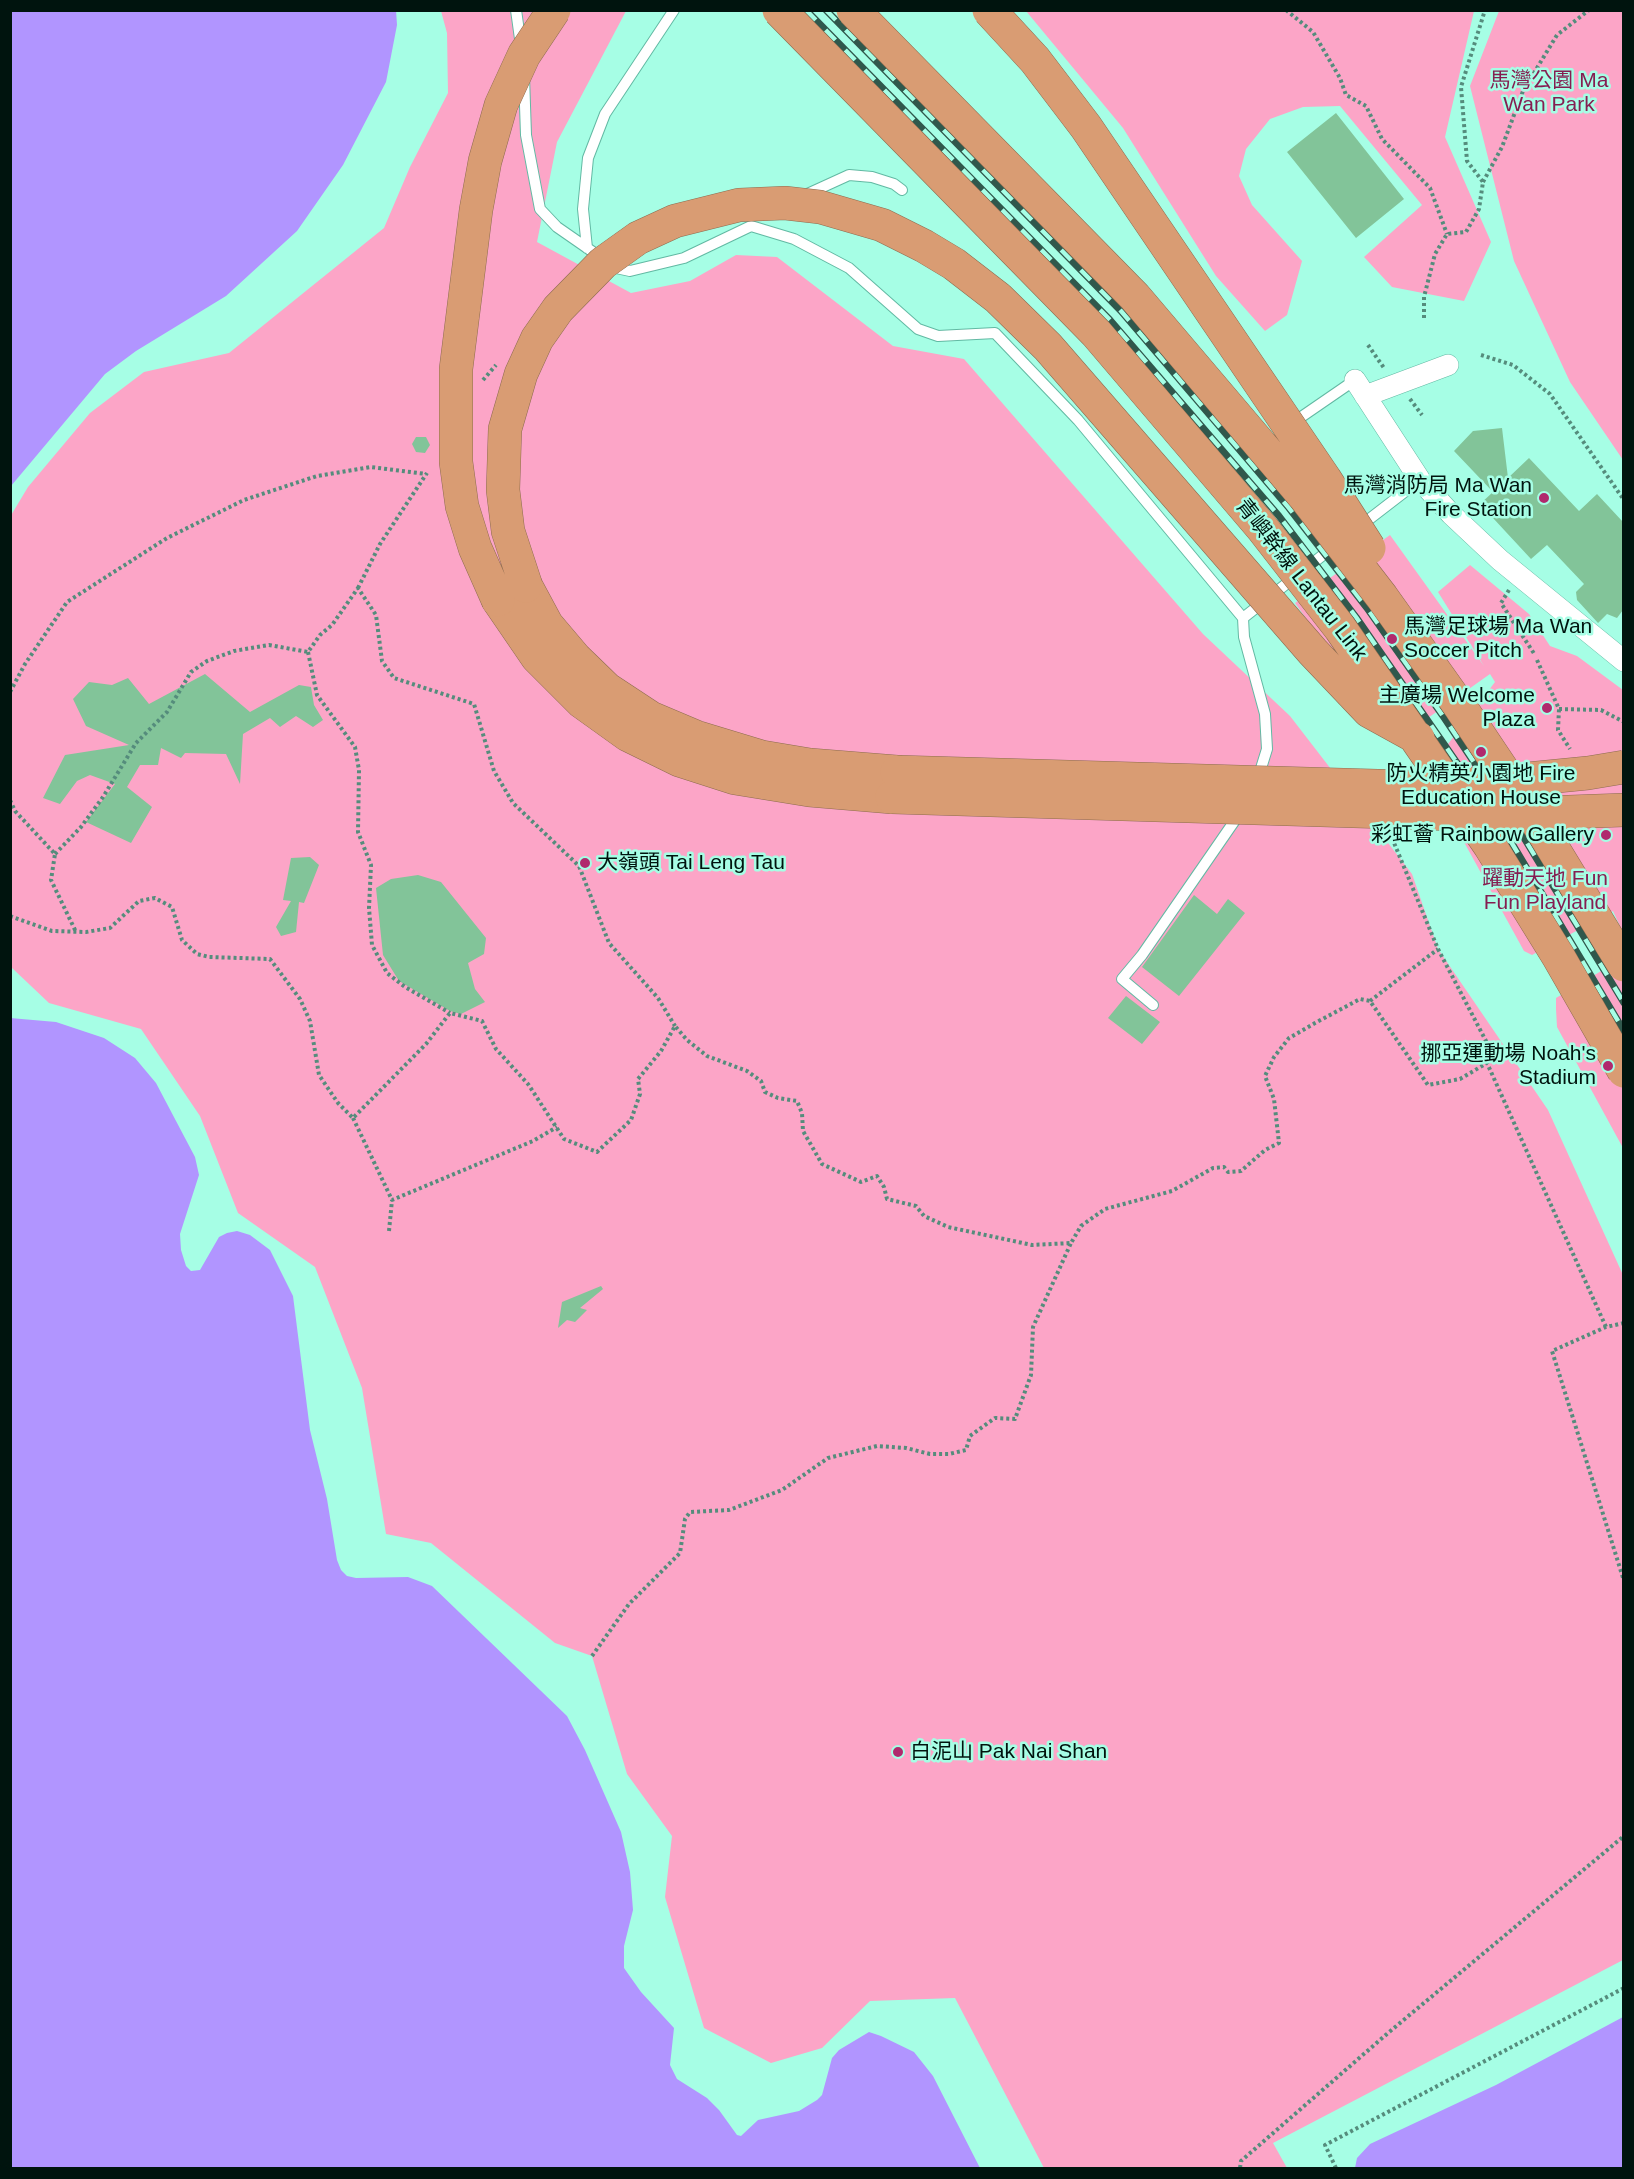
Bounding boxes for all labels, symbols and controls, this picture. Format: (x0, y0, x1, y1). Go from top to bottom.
park label: 馬灣公園 Ma Wan Park (1489, 68, 1609, 118)
place label: 馬灣消防局 Ma Wan Fire Station (1344, 473, 1532, 523)
marker: 馬灣消防局 Ma Wan Fire Station (1537, 491, 1551, 505)
street label: 青嶼幹線 Lantau Link (1230, 494, 1372, 666)
place label: 馬灣足球場 Ma Wan Soccer Pitch (1404, 614, 1592, 664)
marker: 馬灣足球場 Ma Wan Soccer Pitch (1385, 632, 1399, 646)
place label: 主廣場 Welcome Plaza (1379, 683, 1535, 733)
marker: 主廣場 Welcome Plaza (1540, 701, 1554, 715)
marker: 防火精英小園地 Fire Education House (1474, 745, 1488, 759)
place label: 防火精英小園地 Fire Education House (1387, 761, 1575, 811)
place label: 彩虹薈 Rainbow Gallery (1371, 822, 1594, 848)
marker: 彩虹薈 Rainbow Gallery (1599, 828, 1613, 842)
place label: 大嶺頭 Tai Leng Tau (597, 850, 785, 876)
marker: 大嶺頭 Tai Leng Tau (578, 856, 592, 870)
park label: 躍動天地 Fun Fun Playland (1482, 866, 1608, 916)
place label: 挪亞運動場 Noah's Stadium (1420, 1041, 1596, 1091)
marker: 挪亞運動場 Noah's Stadium (1601, 1059, 1615, 1073)
place label: 白泥山 Pak Nai Shan (910, 1739, 1107, 1765)
marker: 白泥山 Pak Nai Shan (891, 1745, 905, 1759)

